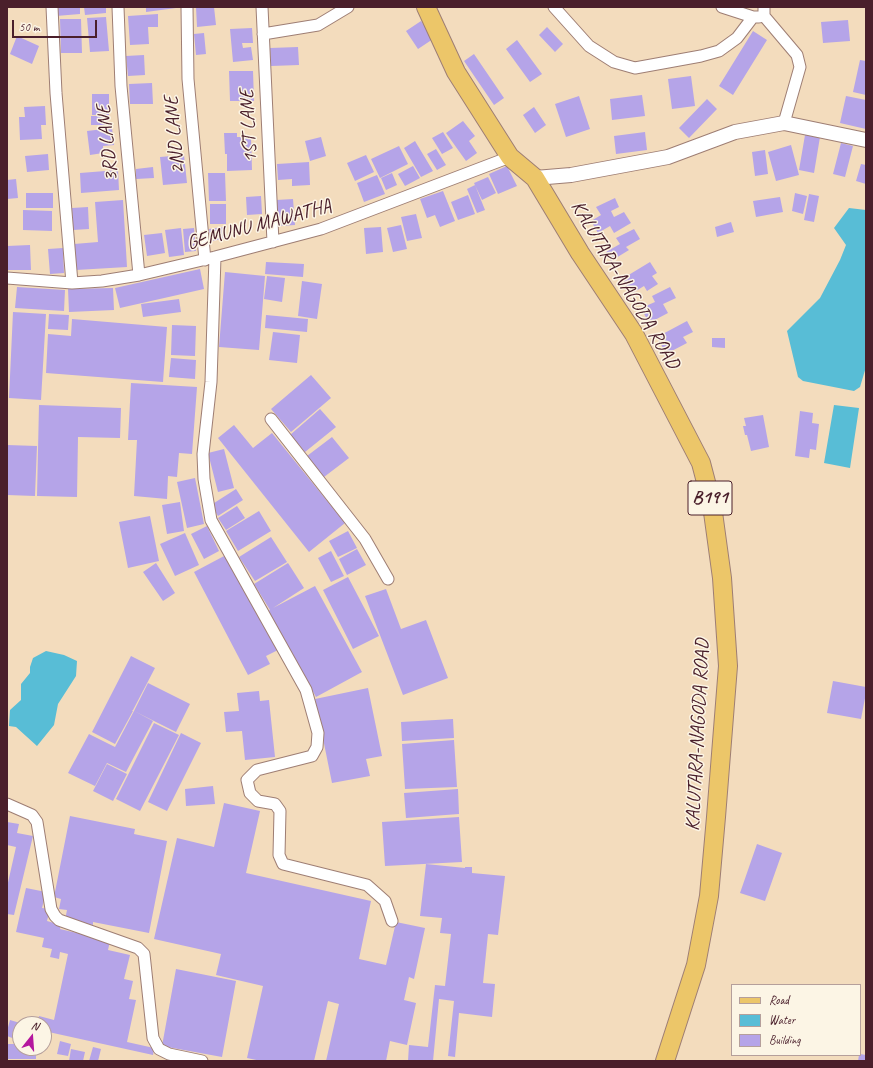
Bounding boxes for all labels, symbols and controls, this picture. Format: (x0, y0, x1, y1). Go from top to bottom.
scale bar (14, 12, 99, 38)
text: 50 m (19, 19, 39, 35)
street label: 1ST LANE (235, 89, 263, 163)
street label: 2ND LANE (160, 95, 190, 175)
street label: 3RD LANE (92, 104, 124, 182)
street label: GEMUNU MAWATHA (184, 194, 334, 256)
street label: KALUTARA-NAGODA ROAD (565, 196, 685, 374)
road number: B191 (688, 481, 732, 515)
street label: KALUTARA-NAGODA ROAD (681, 638, 715, 832)
legend (731, 984, 861, 1056)
text: Road (769, 992, 789, 1008)
text: Water (769, 1012, 795, 1028)
north arrow (12, 1016, 52, 1056)
text: N (30, 1018, 41, 1033)
text: Building (769, 1032, 801, 1048)

